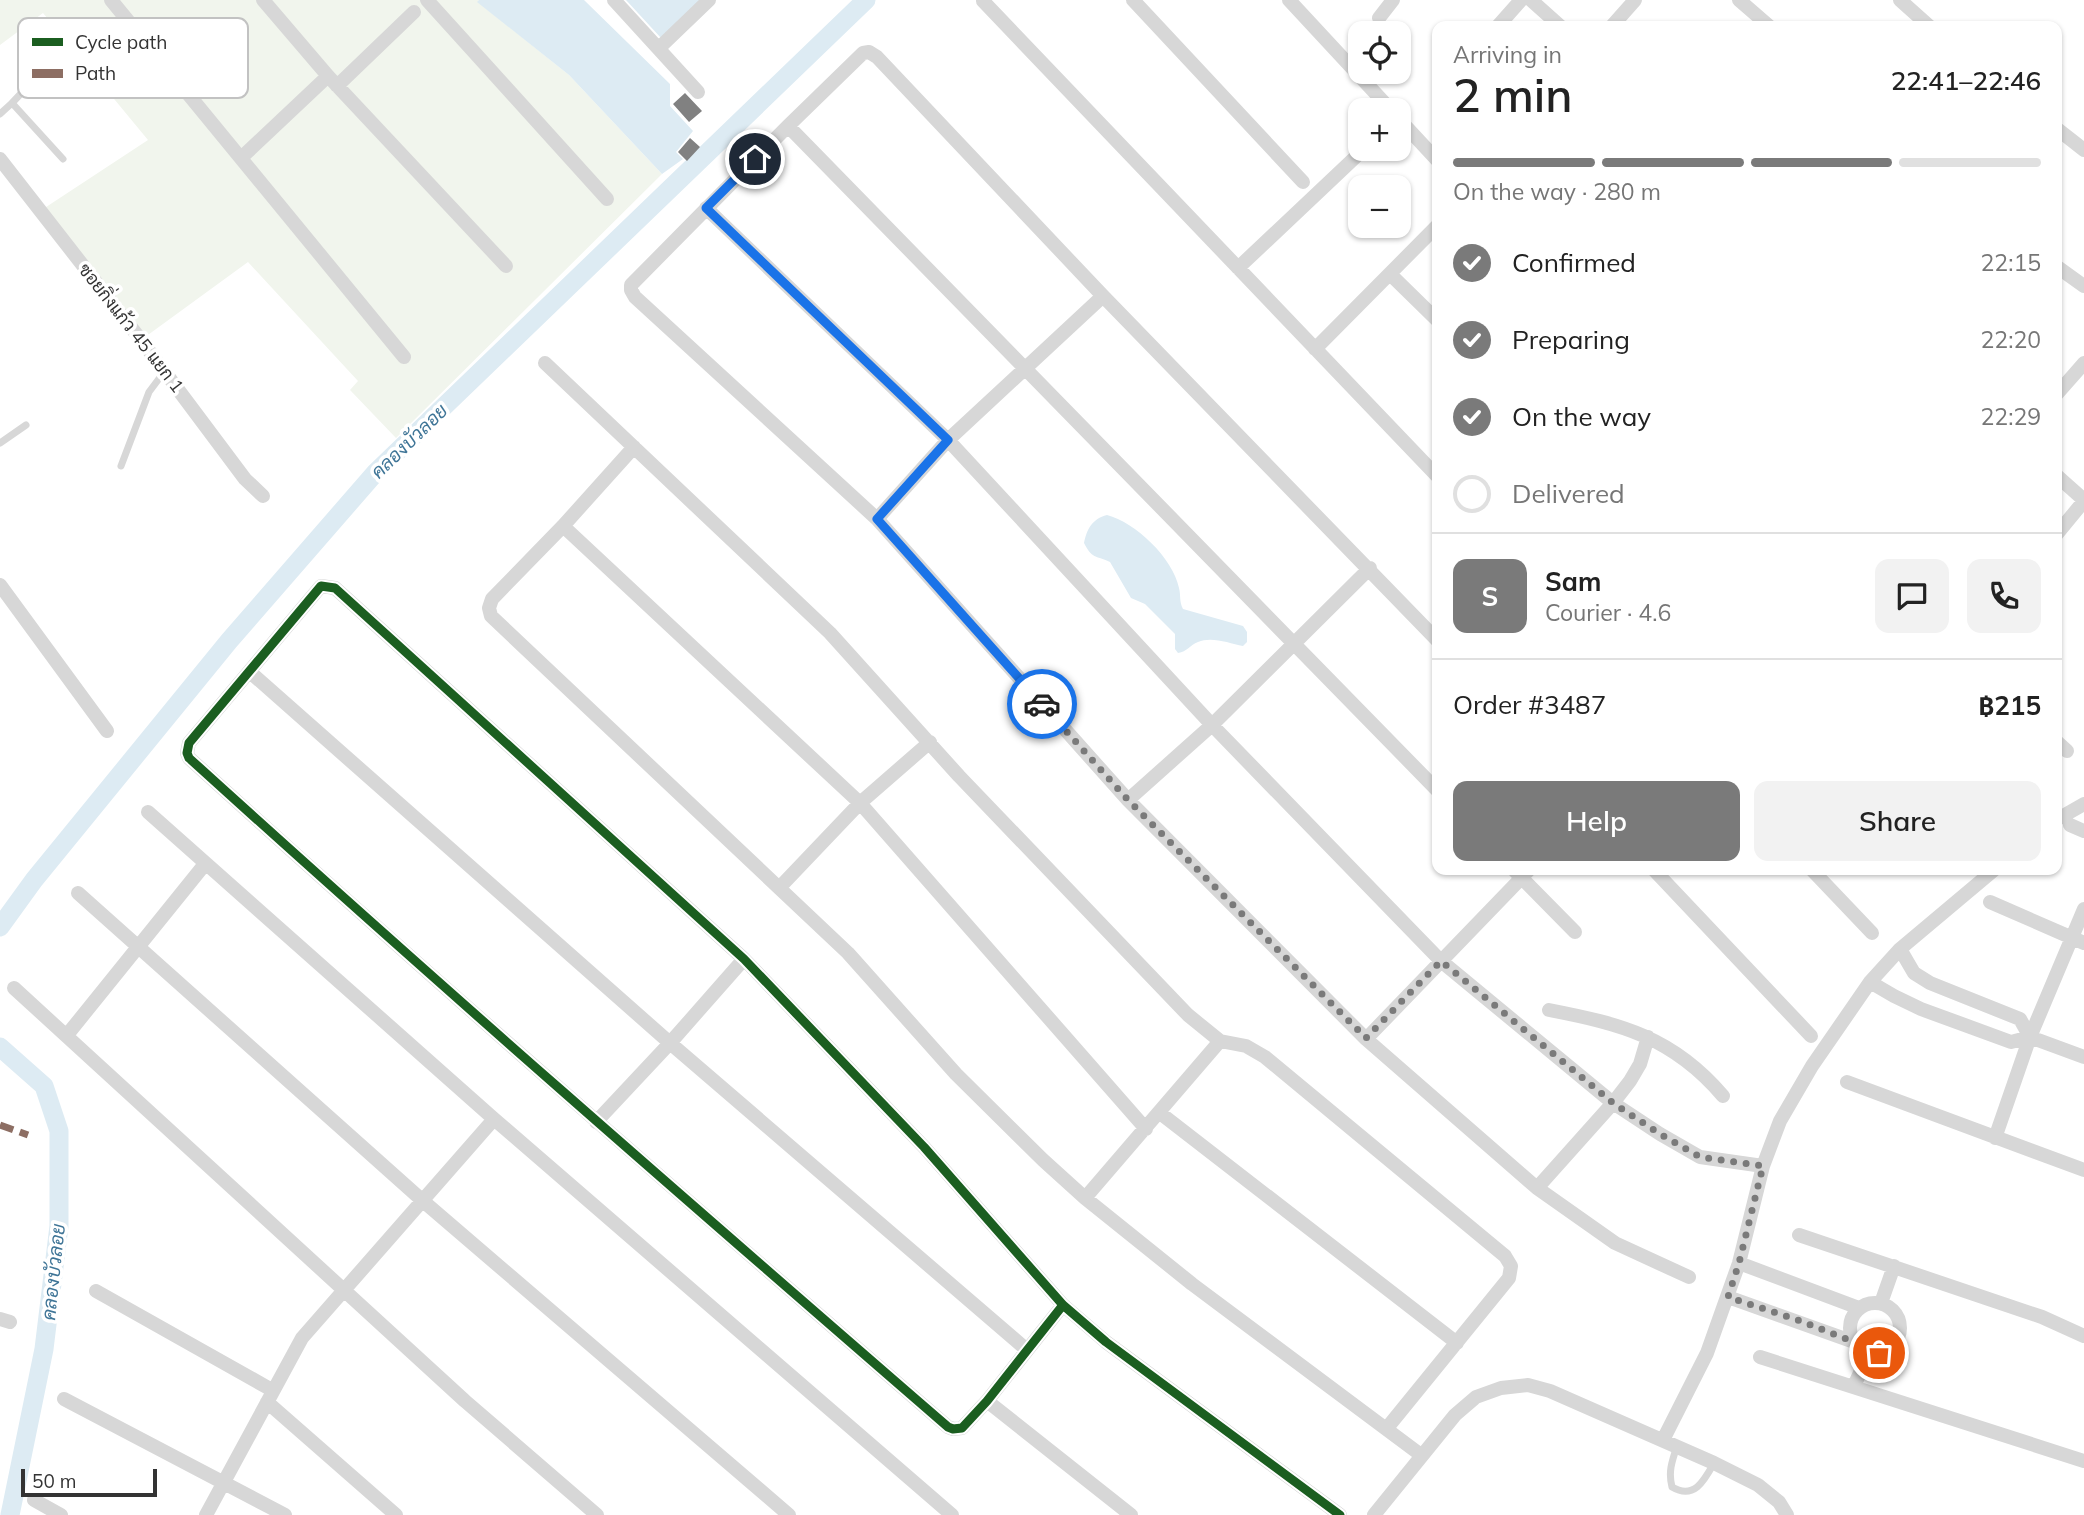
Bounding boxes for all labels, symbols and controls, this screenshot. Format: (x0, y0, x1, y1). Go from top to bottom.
legend (18, 18, 248, 98)
map controls (1348, 21, 1411, 238)
button: locate (1348, 21, 1411, 84)
text: Cycle path (75, 30, 167, 54)
text: Arriving in (1453, 40, 1562, 69)
text: Path (75, 61, 116, 85)
text: 22:41–22:46 (1891, 64, 2041, 97)
text: 2 min (1453, 66, 1572, 124)
button: + (1348, 98, 1411, 161)
pin (725, 129, 785, 189)
icon: home (736, 140, 774, 178)
button: − (1348, 175, 1411, 238)
text: On the way · 280 m (1453, 177, 1661, 206)
icon: check (1453, 244, 1491, 282)
text: Confirmed (1512, 246, 1636, 279)
text: 22:15 (1981, 248, 2041, 277)
street label: ซอยกิ่งแก้ว 45 แยก 1 (74, 256, 192, 397)
icon: check (1453, 321, 1491, 359)
text: Preparing (1512, 323, 1630, 356)
text: 22:20 (1981, 325, 2041, 354)
water label: คลองบัวลอย (366, 398, 452, 483)
icon: check (1453, 398, 1491, 436)
text: On the way (1512, 400, 1651, 433)
text: 22:29 (1981, 402, 2041, 431)
text: Delivered (1512, 477, 1625, 510)
button: chat (1875, 559, 1949, 633)
button: phone (1967, 559, 2041, 633)
text: Sam (1545, 565, 1601, 598)
text: S (1482, 580, 1498, 613)
text: Courier · 4.6 (1545, 598, 1671, 627)
courier (1007, 669, 1077, 739)
icon: car (1023, 685, 1061, 723)
text: Order #3487 (1453, 688, 1606, 721)
text: ฿215 (1979, 689, 2041, 722)
button: Help (1453, 781, 1740, 861)
button: Share (1754, 781, 2041, 861)
water label: คลองบัวลอย (36, 1222, 70, 1322)
pin (1849, 1323, 1909, 1383)
icon: bag (1860, 1334, 1898, 1372)
scale bar (21, 1466, 158, 1498)
text: 50 m (32, 1469, 76, 1493)

